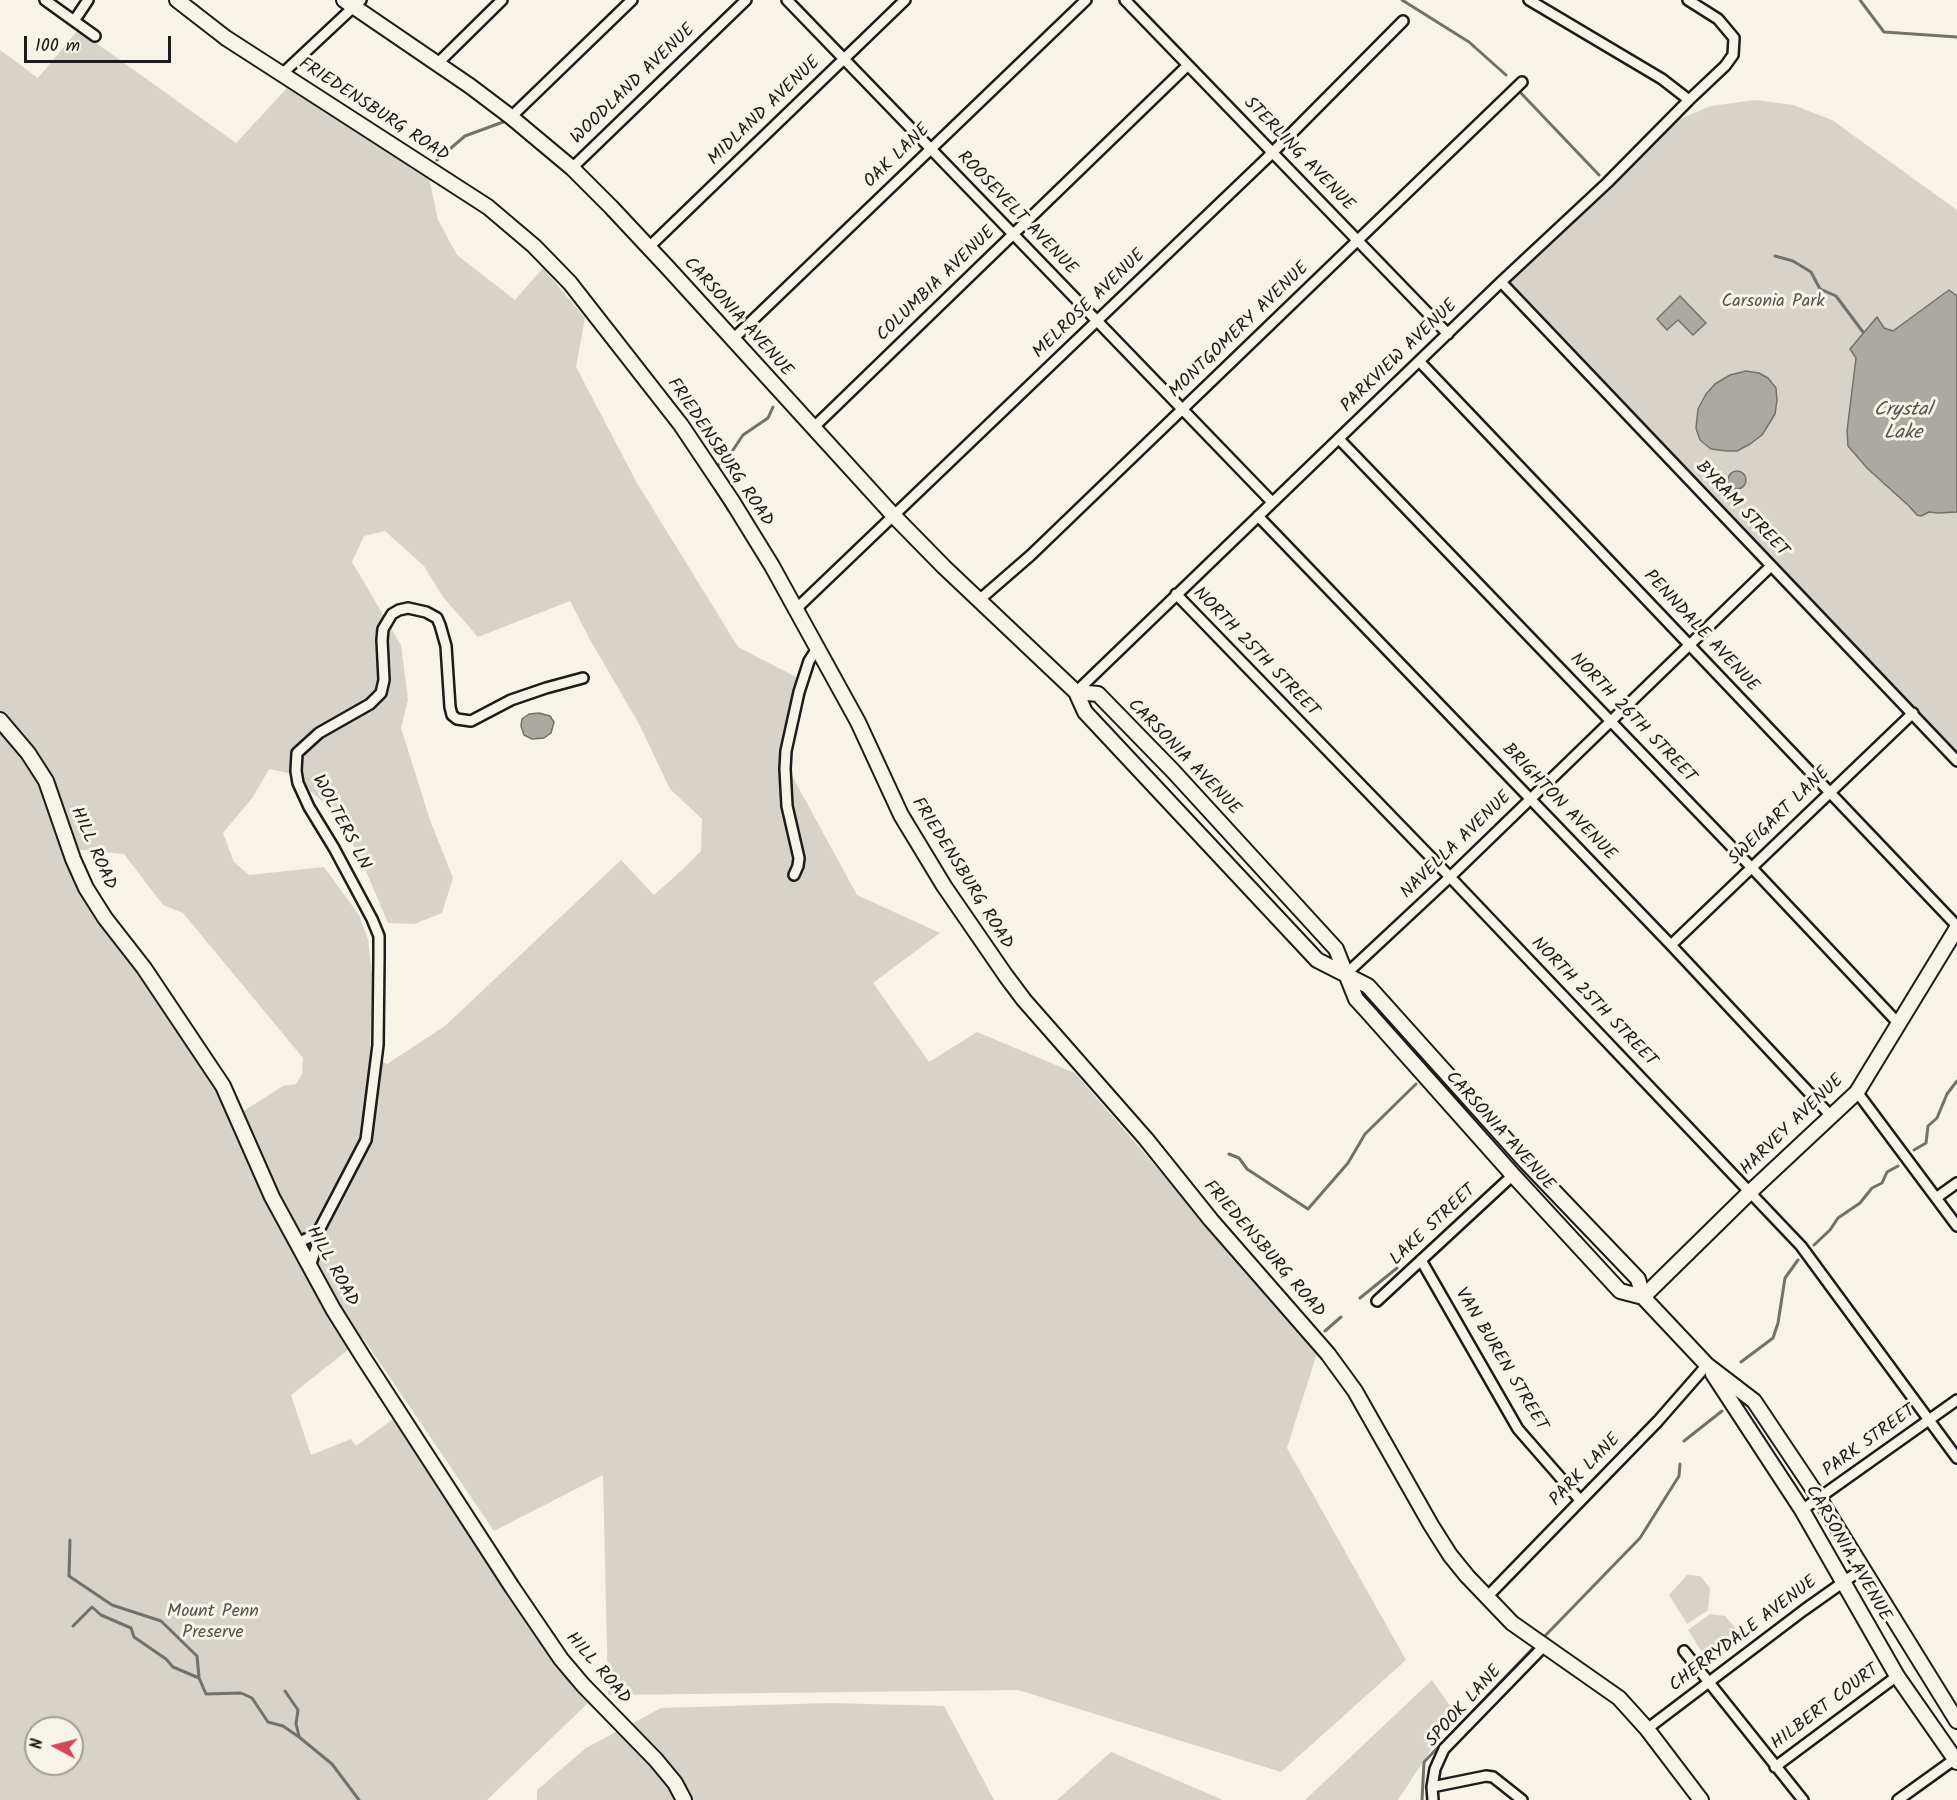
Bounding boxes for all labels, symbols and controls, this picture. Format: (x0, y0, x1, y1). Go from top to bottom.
street label: WOODLAND AVENUE (567, 20, 701, 150)
scale bar (27, 24, 174, 62)
text: 100 m (35, 32, 80, 61)
street label: MIDLAND AVENUE (704, 53, 826, 171)
street label: FRIEDENSBURG ROAD (294, 54, 452, 168)
street label: STERLING AVENUE (1238, 93, 1358, 217)
street label: OAK LANE (861, 120, 935, 194)
street label: ROOSEVELT AVENUE (951, 148, 1081, 280)
street label: COLUMBIA AVENUE (873, 223, 1001, 347)
street label: MELROSE AVENUE (1029, 246, 1151, 364)
street label: CARSONIA AVENUE (678, 254, 796, 382)
street label: MONTGOMERY AVENUE (1165, 258, 1315, 404)
park label: Carsonia Park (1721, 292, 1825, 314)
street label: PARKVIEW AVENUE (1337, 296, 1463, 418)
street label: FRIEDENSBURG ROAD (661, 374, 777, 532)
water label: Crystal Lake (1874, 400, 1932, 447)
street label: BYRAM STREET (1690, 458, 1792, 562)
street label: PENNDALE AVENUE (1638, 566, 1762, 698)
street label: NORTH 25TH STREET (1187, 584, 1323, 722)
street label: NORTH 26TH STREET (1564, 649, 1700, 789)
street label: CARSONIA AVENUE (1122, 695, 1244, 821)
street label: BRIGHTON AVENUE (1496, 740, 1620, 866)
street label: SWEIGART LANE (1725, 763, 1835, 871)
street label: WOLTERS LN (306, 772, 374, 874)
street label: NAVELLA AVENUE (1397, 788, 1517, 904)
street label: FRIEDENSBURG ROAD (905, 794, 1017, 954)
street label: HILL ROAD (64, 804, 120, 894)
street label: NORTH 25TH STREET (1525, 934, 1661, 1072)
street label: CARSONIA AVENUE (1440, 1068, 1558, 1196)
street label: HARVEY AVENUE (1737, 1071, 1849, 1181)
street label: FRIEDENSBURG ROAD (1197, 1177, 1329, 1323)
street label: LAKE STREET (1387, 1181, 1481, 1271)
street label: HILL ROAD (300, 1223, 362, 1311)
street label: VAN BUREN STREET (1449, 1285, 1551, 1435)
street label: PARK STREET (1819, 1401, 1921, 1483)
street label: PARK LANE (1546, 1430, 1626, 1512)
street label: CARSONIA AVENUE (1799, 1482, 1895, 1626)
street label: CHERRYDALE AVENUE (1666, 1572, 1822, 1698)
park label: Mount Penn Preserve (167, 1602, 259, 1644)
street label: HILL ROAD (560, 1628, 634, 1710)
street label: HILBERT COURT (1768, 1660, 1884, 1756)
street label: SPOOK LANE (1423, 1662, 1507, 1752)
north arrow (24, 1716, 84, 1776)
text: N (25, 1737, 51, 1751)

